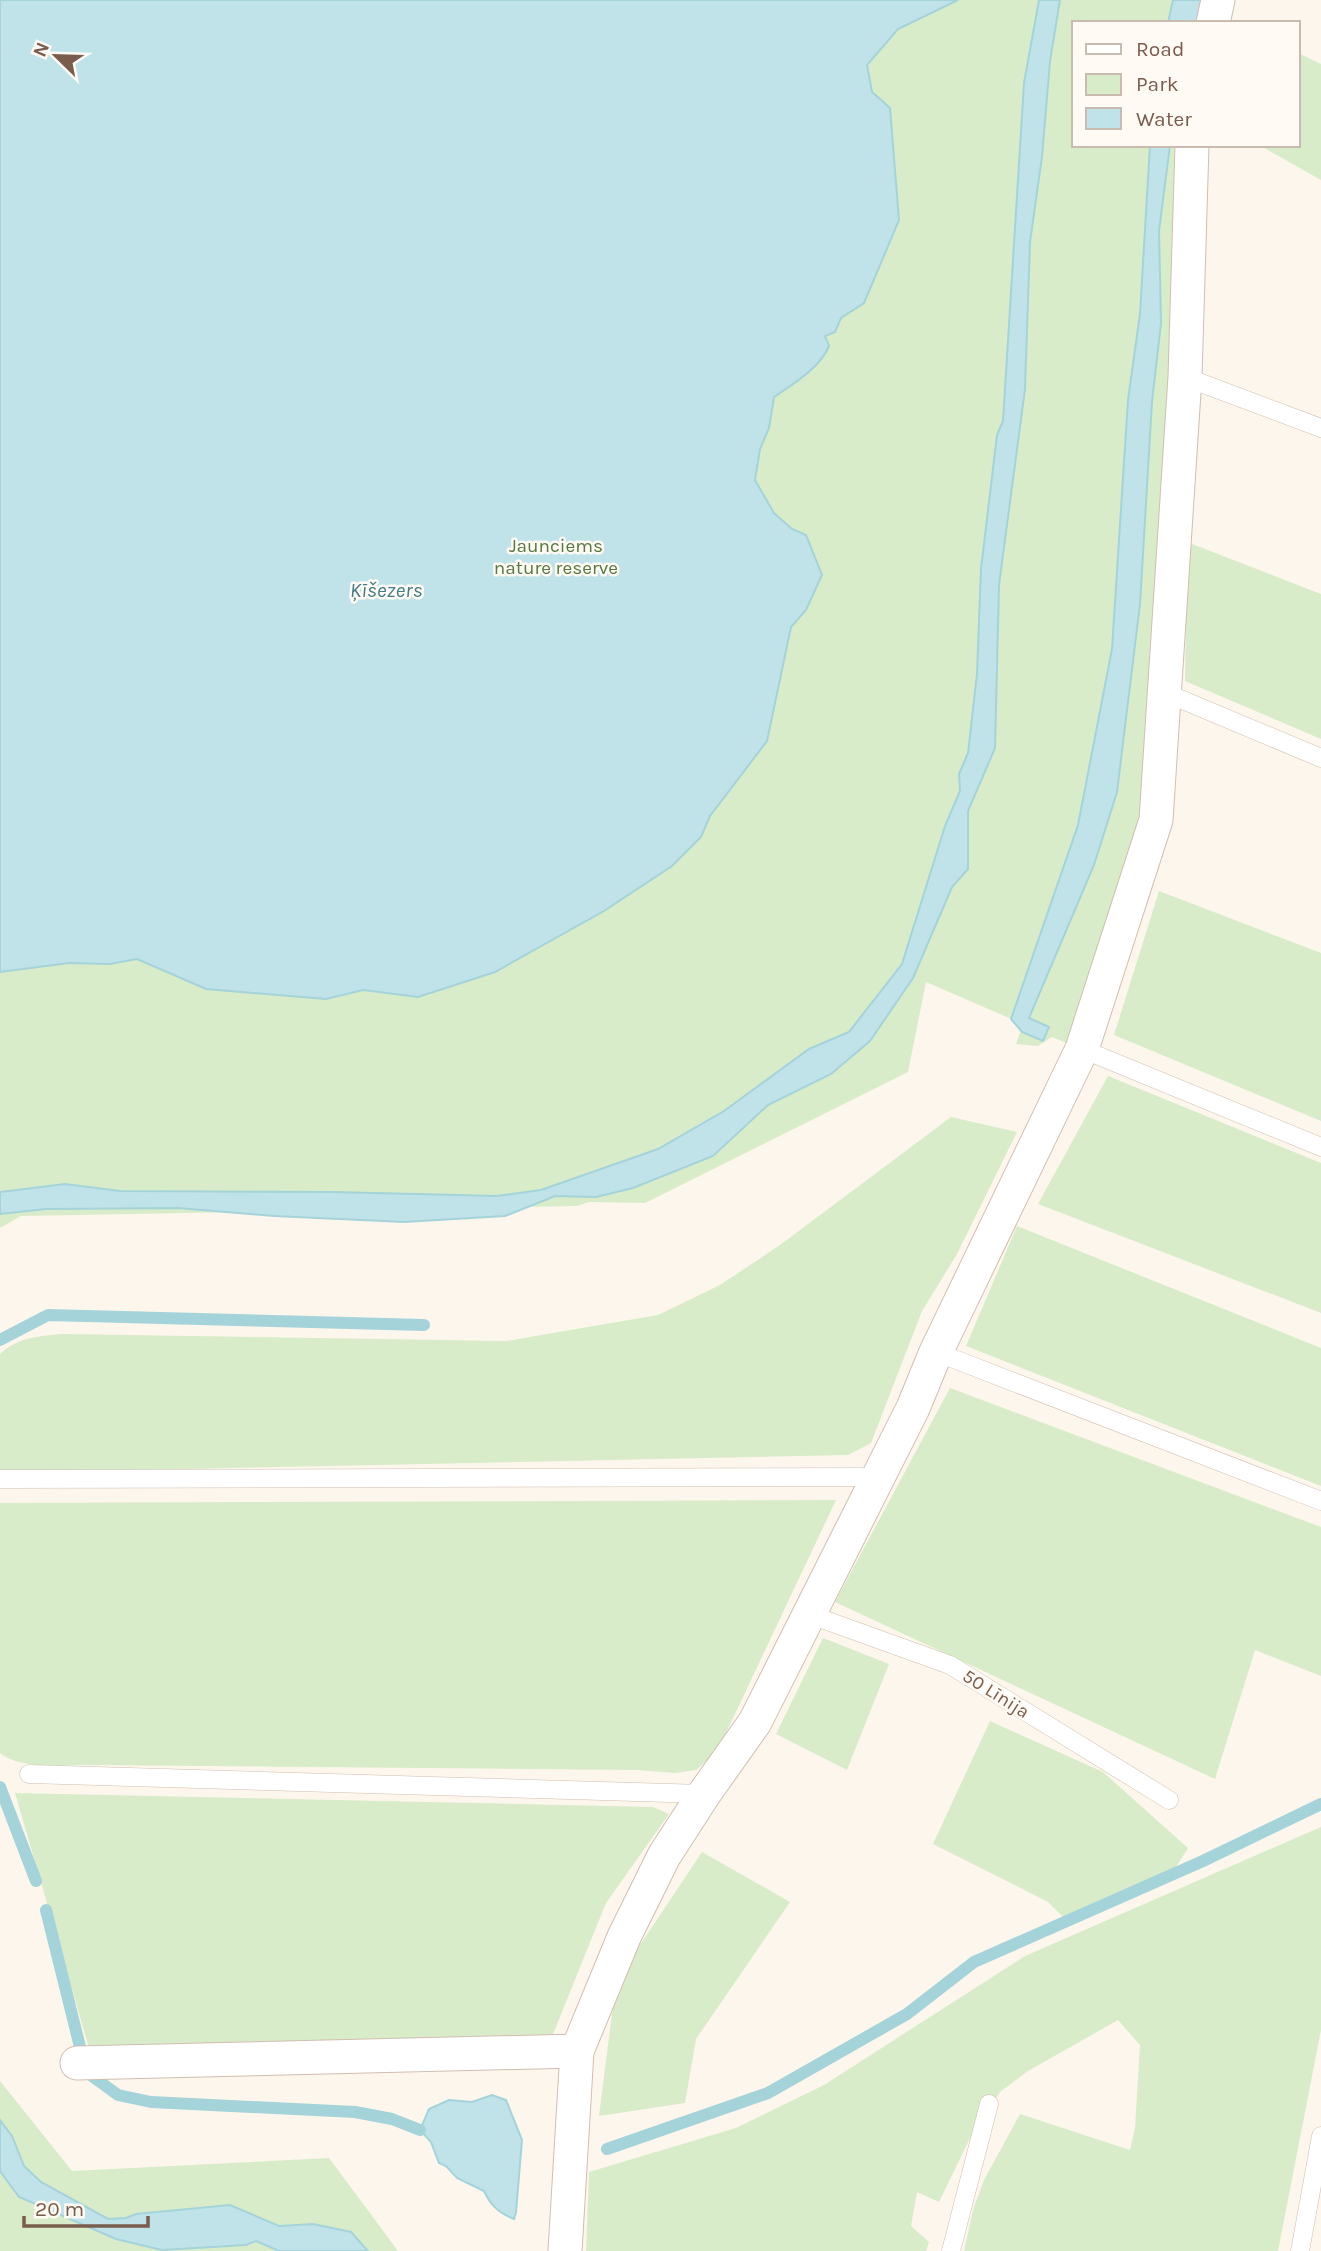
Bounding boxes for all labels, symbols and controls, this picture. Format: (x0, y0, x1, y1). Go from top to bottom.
north arrow (21, 21, 91, 91)
legend (1072, 21, 1300, 147)
text: Road (1136, 37, 1184, 61)
text: N (28, 39, 54, 60)
text: Park (1136, 72, 1179, 96)
text: Water (1136, 107, 1192, 131)
park label: Jaunciems nature reserve (494, 535, 618, 579)
water label: Ķīšezers (350, 578, 422, 602)
street label: 50 Līnija (959, 1665, 1033, 1723)
scale bar (24, 2184, 149, 2228)
text: 20 m (35, 2197, 84, 2221)

